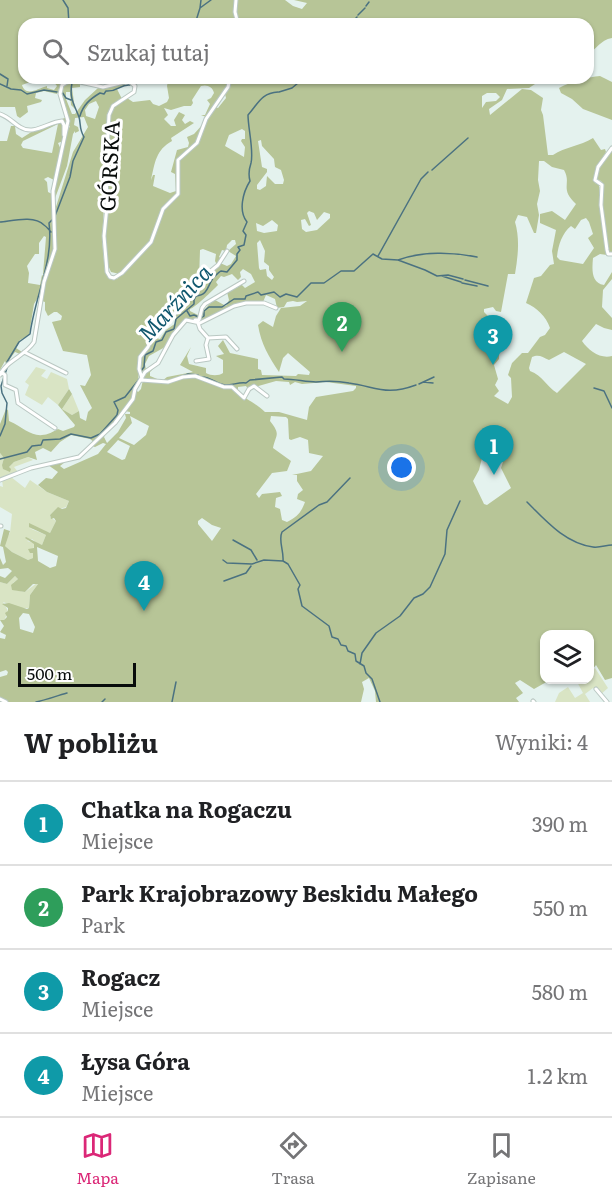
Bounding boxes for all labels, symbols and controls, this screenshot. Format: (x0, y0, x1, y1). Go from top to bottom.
search box (18, 18, 594, 84)
icon: search (39, 35, 72, 68)
text: Szukaj tutaj (87, 35, 210, 68)
street label: GÓRSKA (90, 119, 126, 212)
water label: Marźnica (129, 256, 219, 348)
pin: 2 (322, 302, 362, 352)
pin: 3 (474, 316, 512, 365)
pin: 1 (474, 426, 514, 475)
your location (387, 453, 416, 482)
pin: 4 (124, 562, 164, 611)
map controls (540, 630, 594, 684)
button: layers (540, 630, 594, 684)
scale bar (18, 660, 136, 688)
text: 500 m (27, 661, 72, 685)
text: W pobliżu (24, 722, 158, 761)
text: Wyniki: 4 (495, 726, 588, 756)
text: Chatka na Rogaczu (81, 792, 292, 825)
text: 1 (39, 808, 48, 838)
text: 390 m (532, 808, 588, 838)
text: Miejsce (81, 825, 153, 855)
text: Park Krajobrazowy Beskidu Małego (81, 876, 478, 909)
text: 2 (38, 892, 49, 922)
text: 550 m (533, 892, 588, 922)
text: Park (81, 909, 125, 939)
text: Rogacz (81, 960, 160, 993)
text: 3 (38, 976, 49, 1006)
text: 580 m (532, 976, 588, 1006)
text: Miejsce (81, 993, 153, 1023)
text: Łysa Góra (81, 1044, 190, 1077)
text: 4 (37, 1060, 50, 1090)
text: 1.2 km (528, 1060, 588, 1090)
text: Miejsce (81, 1077, 153, 1107)
tab: Mapa (76, 1129, 119, 1189)
tab: Trasa (271, 1129, 315, 1189)
tab: Zapisane (467, 1129, 536, 1189)

